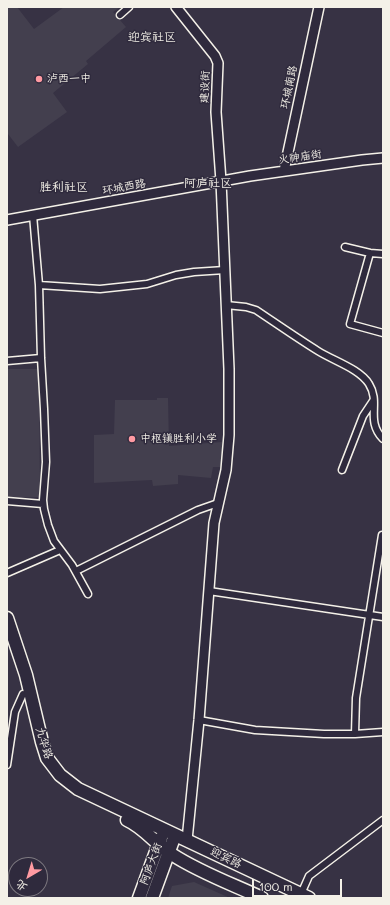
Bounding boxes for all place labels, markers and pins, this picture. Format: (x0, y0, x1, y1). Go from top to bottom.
place label: 泸西一中 (47, 72, 91, 86)
marker: 泸西一中 (34, 74, 44, 84)
place label: 中枢镇胜利小学 (140, 432, 217, 446)
marker: 中枢镇胜利小学 (127, 434, 137, 444)

